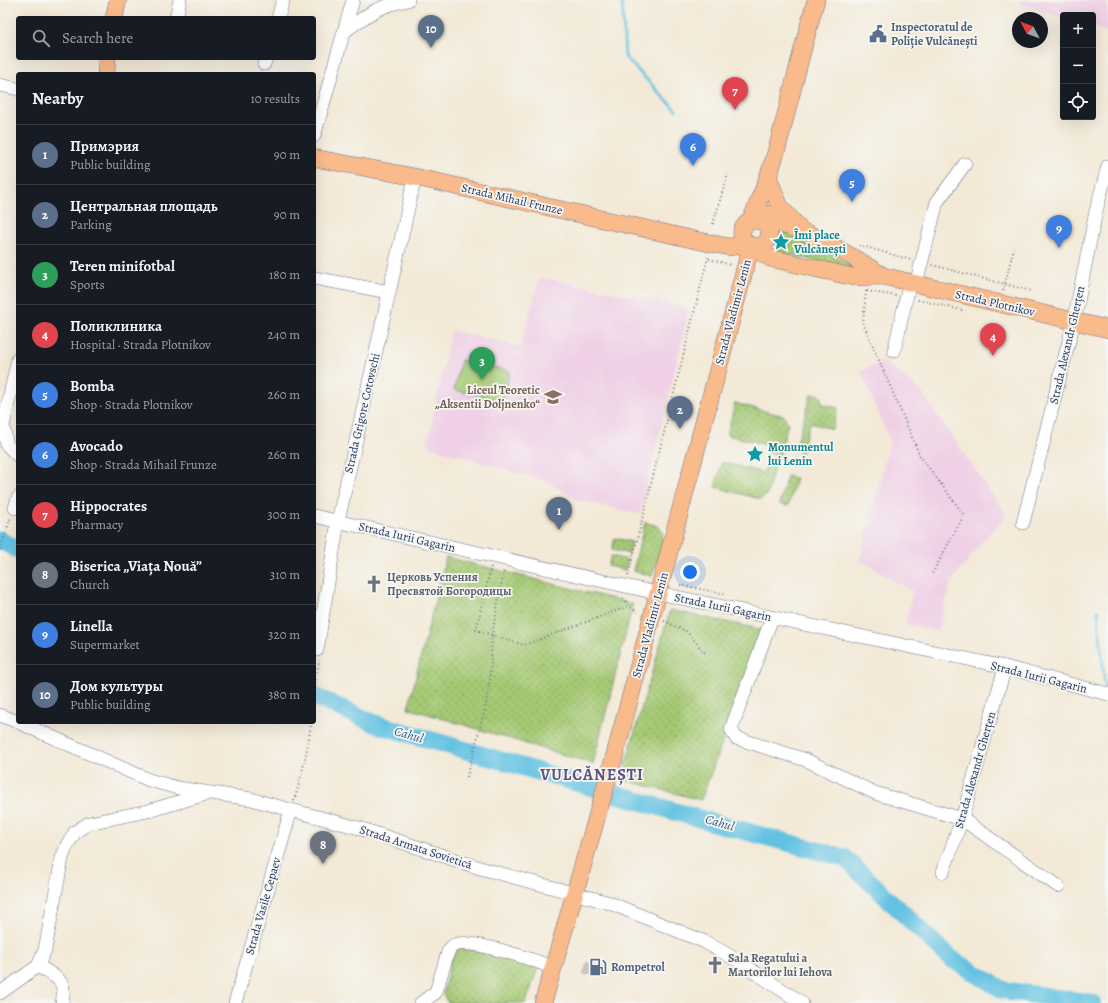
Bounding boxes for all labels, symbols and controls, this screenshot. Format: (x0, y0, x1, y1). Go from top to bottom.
north arrow (1012, 12, 1048, 48)
map controls (1060, 12, 1096, 120)
button: + (1060, 12, 1096, 48)
pin: 10 (418, 15, 444, 48)
search box (16, 16, 316, 60)
place label: Inspectoratul de Poliție Vulcănești (891, 19, 978, 49)
public building icon: Inspectoratul de Poliție Vulcănești (868, 24, 888, 44)
icon: search (30, 27, 52, 49)
text: Search here (62, 28, 133, 48)
button: − (1060, 48, 1096, 84)
pin: 7 (722, 77, 748, 110)
button: locate (1060, 84, 1096, 120)
text: Nearby (32, 87, 83, 110)
text: 10 results (250, 90, 300, 107)
pin: 6 (680, 133, 706, 166)
text: Примэрия (70, 136, 139, 156)
text: 1 (43, 146, 47, 163)
text: 90 m (274, 146, 300, 163)
text: Public building (70, 156, 150, 173)
pin: 5 (839, 169, 865, 202)
street label: Strada Mihail Frunze (460, 180, 564, 218)
text: Центральная площадь (70, 196, 218, 216)
text: 2 (42, 206, 48, 223)
text: 90 m (274, 206, 300, 223)
pin: 9 (1046, 215, 1072, 248)
text: Parking (70, 216, 112, 233)
place label: Îmi place Vulcănești (793, 227, 847, 257)
place icon: Îmi place Vulcănești (771, 232, 791, 252)
text: Teren minifotbal (70, 256, 175, 276)
street label: Strada Vladimir Lenin (711, 257, 755, 367)
text: 3 (42, 266, 48, 283)
text: 180 m (269, 266, 300, 283)
text: Sports (70, 276, 105, 293)
street label: Strada Alexandr Gherțen (1046, 284, 1088, 406)
street label: Strada Plotnikov (954, 286, 1037, 320)
text: Поликлиника (70, 316, 162, 336)
pin: 4 (980, 323, 1006, 356)
text: 4 (42, 326, 48, 343)
text: 240 m (268, 326, 300, 343)
text: Hospital · Strada Plotnikov (70, 336, 211, 353)
pin: 3 (469, 347, 495, 380)
street label: Strada Grigore Cotovschi (340, 351, 384, 475)
text: Bomba (70, 376, 115, 396)
place label: Liceul Teoretic „Aksentii Doljnenko“ (435, 382, 540, 412)
text: 5 (42, 386, 48, 403)
text: 260 m (267, 386, 300, 403)
school or university icon: Liceul Teoretic „Aksentii Doljnenko“ (543, 387, 563, 407)
text: Shop · Strada Plotnikov (70, 396, 193, 413)
pin: 2 (667, 396, 693, 429)
text: Avocado (70, 436, 123, 456)
place label: Monumentul lui Lenin (768, 439, 834, 469)
place icon: Monumentul lui Lenin (745, 444, 765, 464)
text: 6 (42, 446, 48, 463)
text: 260 m (267, 446, 300, 463)
text: Shop · Strada Mihail Frunze (70, 456, 217, 473)
text: Hippocrates (70, 496, 147, 516)
pin: 1 (546, 497, 572, 530)
text: 7 (42, 506, 48, 523)
text: 300 m (267, 506, 300, 523)
text: Pharmacy (70, 516, 123, 533)
street label: Strada Iurii Gagarin (357, 518, 457, 556)
text: Biserica „Viața Nouă” (70, 556, 202, 576)
your location (680, 562, 700, 582)
text: 8 (42, 566, 48, 583)
text: 310 m (270, 566, 300, 583)
place label: Церковь Успения Пресвятой Богородицы (387, 569, 511, 599)
street label: Strada Vladimir Lenin (628, 570, 672, 680)
church icon: Церковь Успения Пресвятой Богородицы (364, 574, 384, 594)
text: Church (70, 576, 109, 593)
street label: Strada Iurii Gagarin (673, 589, 773, 625)
text: Linella (70, 616, 113, 636)
text: 9 (42, 626, 48, 643)
text: 320 m (268, 626, 300, 643)
text: Supermarket (70, 636, 140, 653)
street label: Strada Iurii Gagarin (989, 657, 1089, 697)
text: Дом культуры (70, 676, 163, 696)
text: 10 (39, 686, 51, 703)
text: 380 m (268, 686, 300, 703)
text: Public building (70, 696, 150, 713)
street label: Strada Alexandr Gherțen (951, 709, 999, 830)
water label: Cahul (392, 722, 426, 747)
district label: VULCĂNEȘTI (539, 764, 644, 786)
water label: Cahul (703, 810, 737, 835)
street label: Strada Armata Sovietică (358, 821, 475, 873)
pin: 8 (310, 831, 336, 864)
street label: Strada Vasile Cepaev (241, 855, 285, 957)
place label: Sala Regatului a Martorilor lui Iehova (728, 950, 833, 980)
church icon: Sala Regatului a Martorilor lui Iehova (705, 955, 725, 975)
fuel station icon: Rompetrol (588, 957, 608, 977)
place label: Rompetrol (611, 959, 666, 975)

